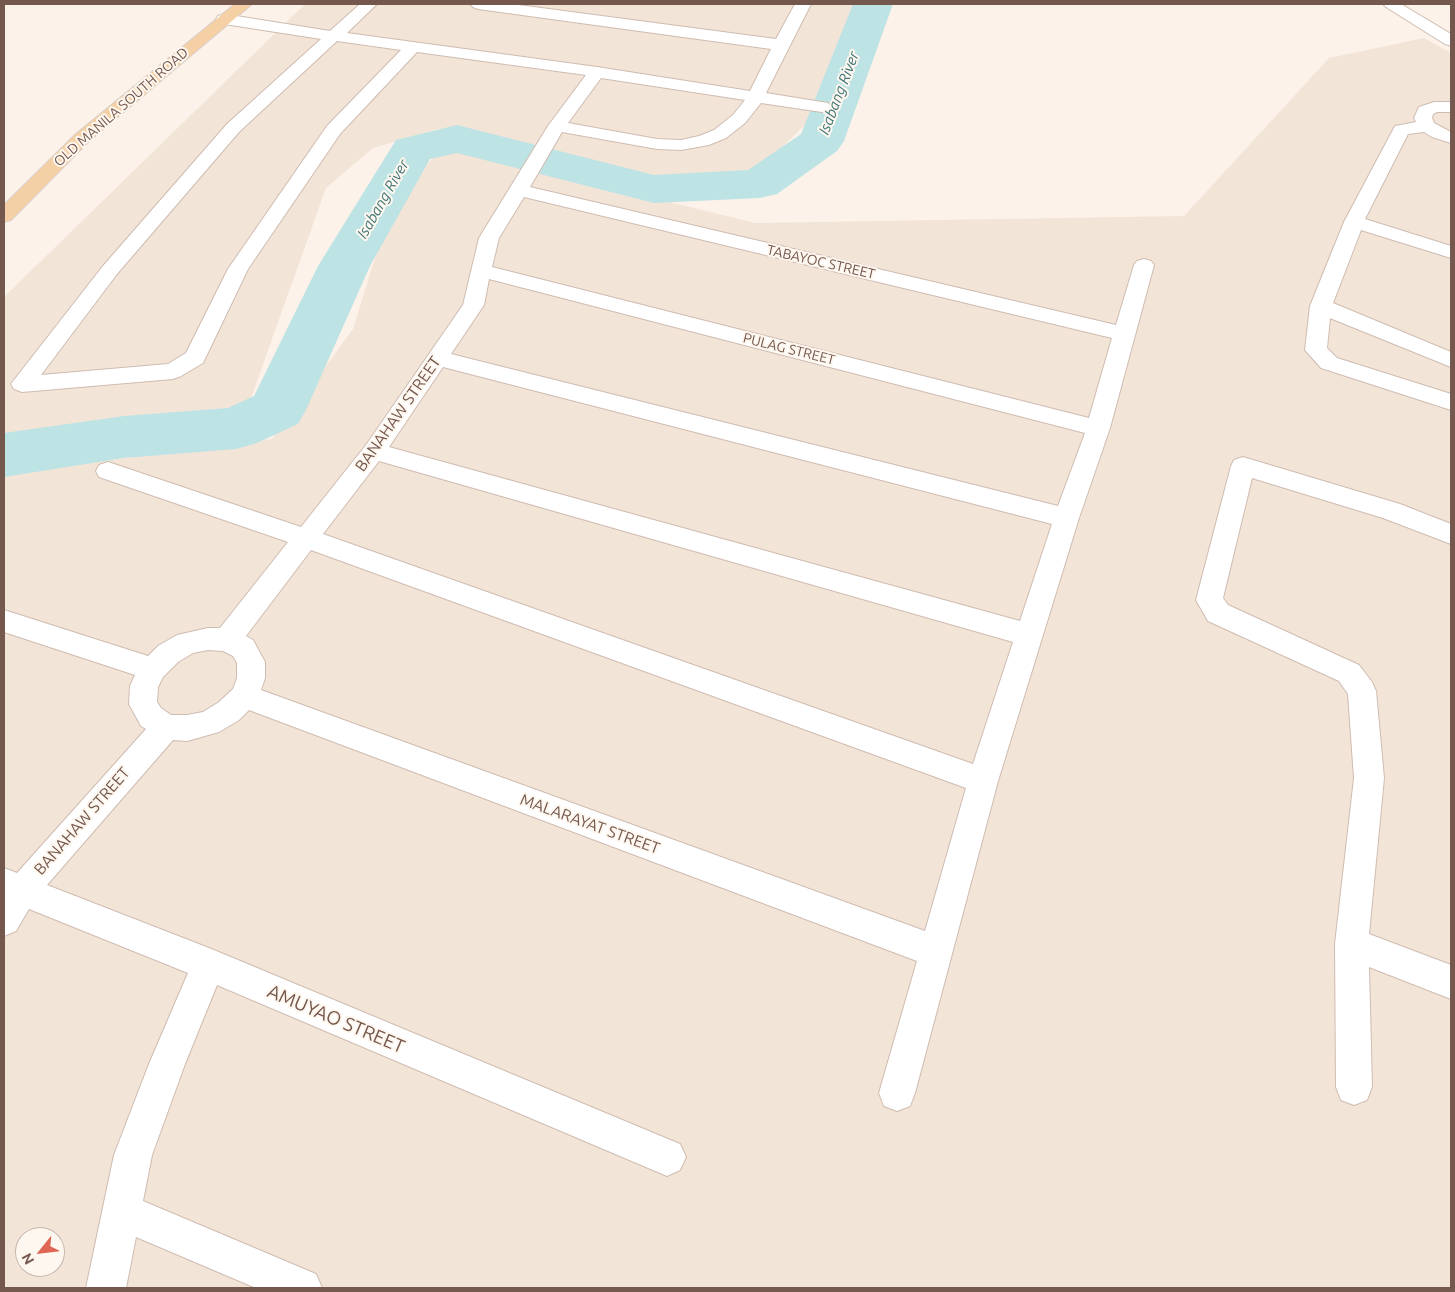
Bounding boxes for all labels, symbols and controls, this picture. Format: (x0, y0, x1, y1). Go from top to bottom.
street label: OLD MANILA SOUTH ROAD (50, 44, 192, 170)
water label: Isabang River (815, 49, 863, 137)
water label: Isabang River (353, 157, 413, 241)
street label: TABAYOC STREET (765, 241, 877, 283)
street label: PULAG STREET (741, 329, 837, 369)
street label: BANAHAW STREET (351, 353, 445, 475)
street label: BANAHAW STREET (30, 763, 134, 879)
street label: MALARAYAT STREET (518, 790, 662, 858)
street label: AMUYAO STREET (264, 980, 408, 1058)
north arrow (15, 1227, 65, 1277)
text: N (18, 1250, 37, 1267)

